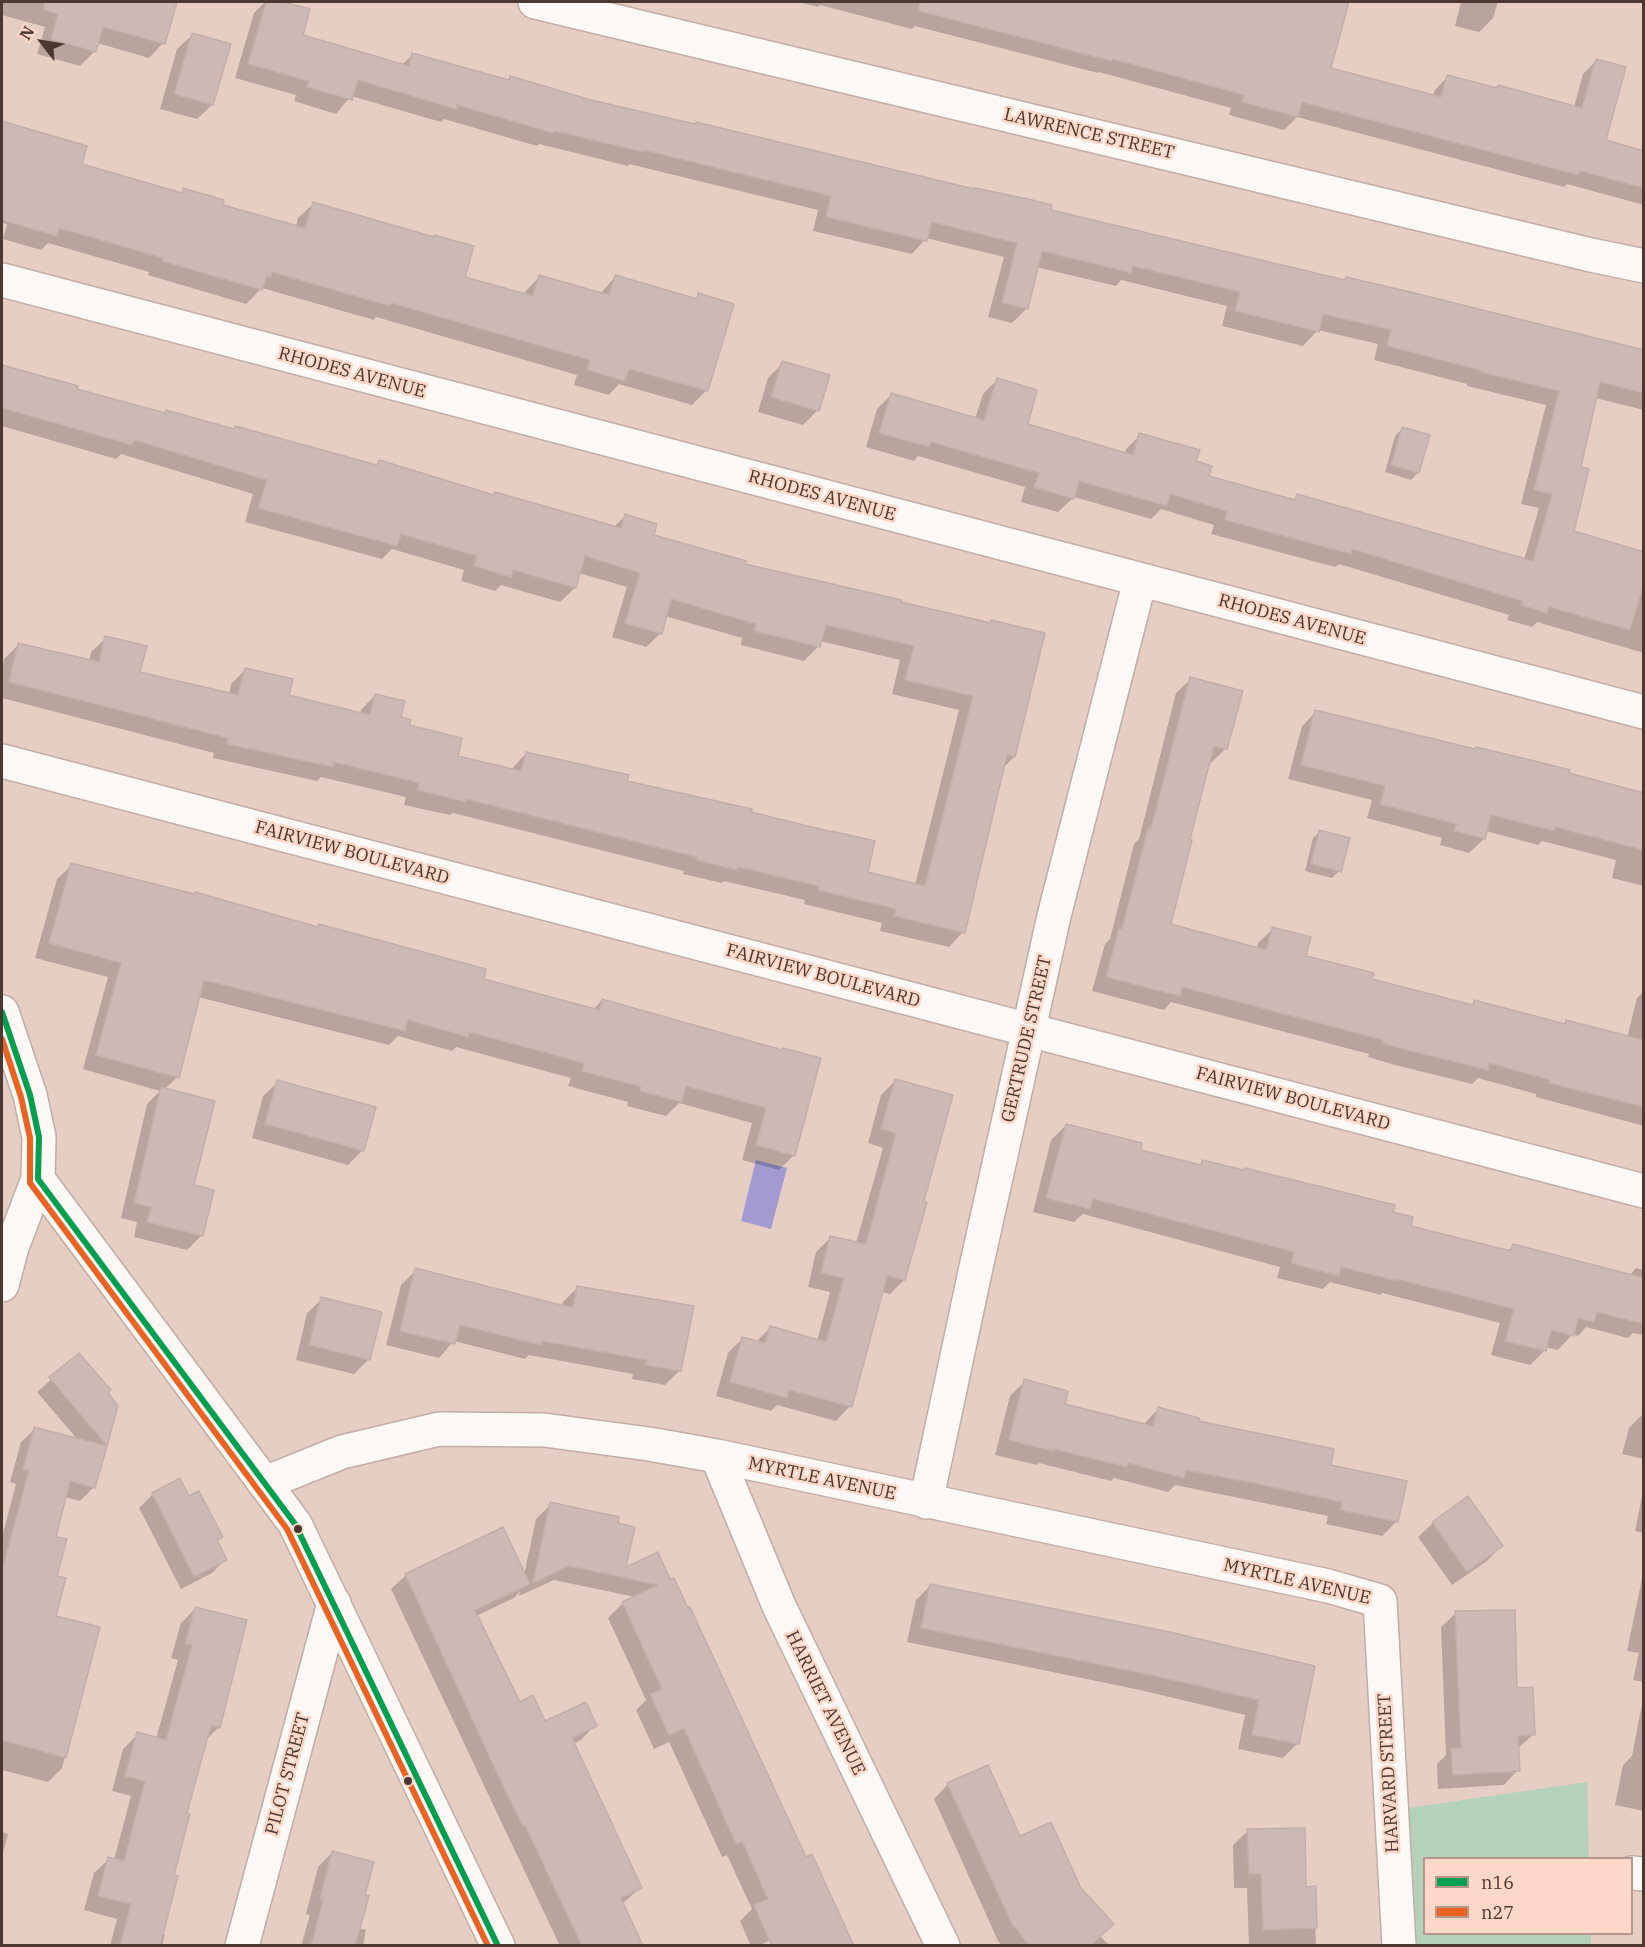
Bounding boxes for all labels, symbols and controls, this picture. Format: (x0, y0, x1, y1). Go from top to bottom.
north arrow (12, 12, 72, 72)
text: N (15, 22, 38, 43)
street label: LAWRENCE STREET (1002, 104, 1176, 164)
street label: RHODES AVENUE (276, 343, 428, 403)
street label: RHODES AVENUE (746, 466, 898, 526)
street label: RHODES AVENUE (1216, 590, 1368, 650)
street label: FAIRVIEW BOULEVARD (252, 817, 452, 889)
street label: FAIRVIEW BOULEVARD (723, 940, 923, 1012)
street label: GERTRUDE STREET (997, 954, 1057, 1124)
street label: FAIRVIEW BOULEVARD (1193, 1063, 1393, 1135)
street label: MYRTLE AVENUE (746, 1453, 898, 1505)
unlabelled marker (292, 1523, 304, 1535)
street label: MYRTLE AVENUE (1221, 1555, 1373, 1609)
street label: HARRIET AVENUE (781, 1627, 869, 1779)
street label: HARVARD STREET (1374, 1693, 1404, 1853)
street label: PILOT STREET (261, 1711, 315, 1837)
unlabelled marker (402, 1775, 414, 1787)
legend (1423, 1857, 1633, 1935)
text: n16 (1481, 1871, 1514, 1894)
text: n27 (1481, 1901, 1514, 1924)

